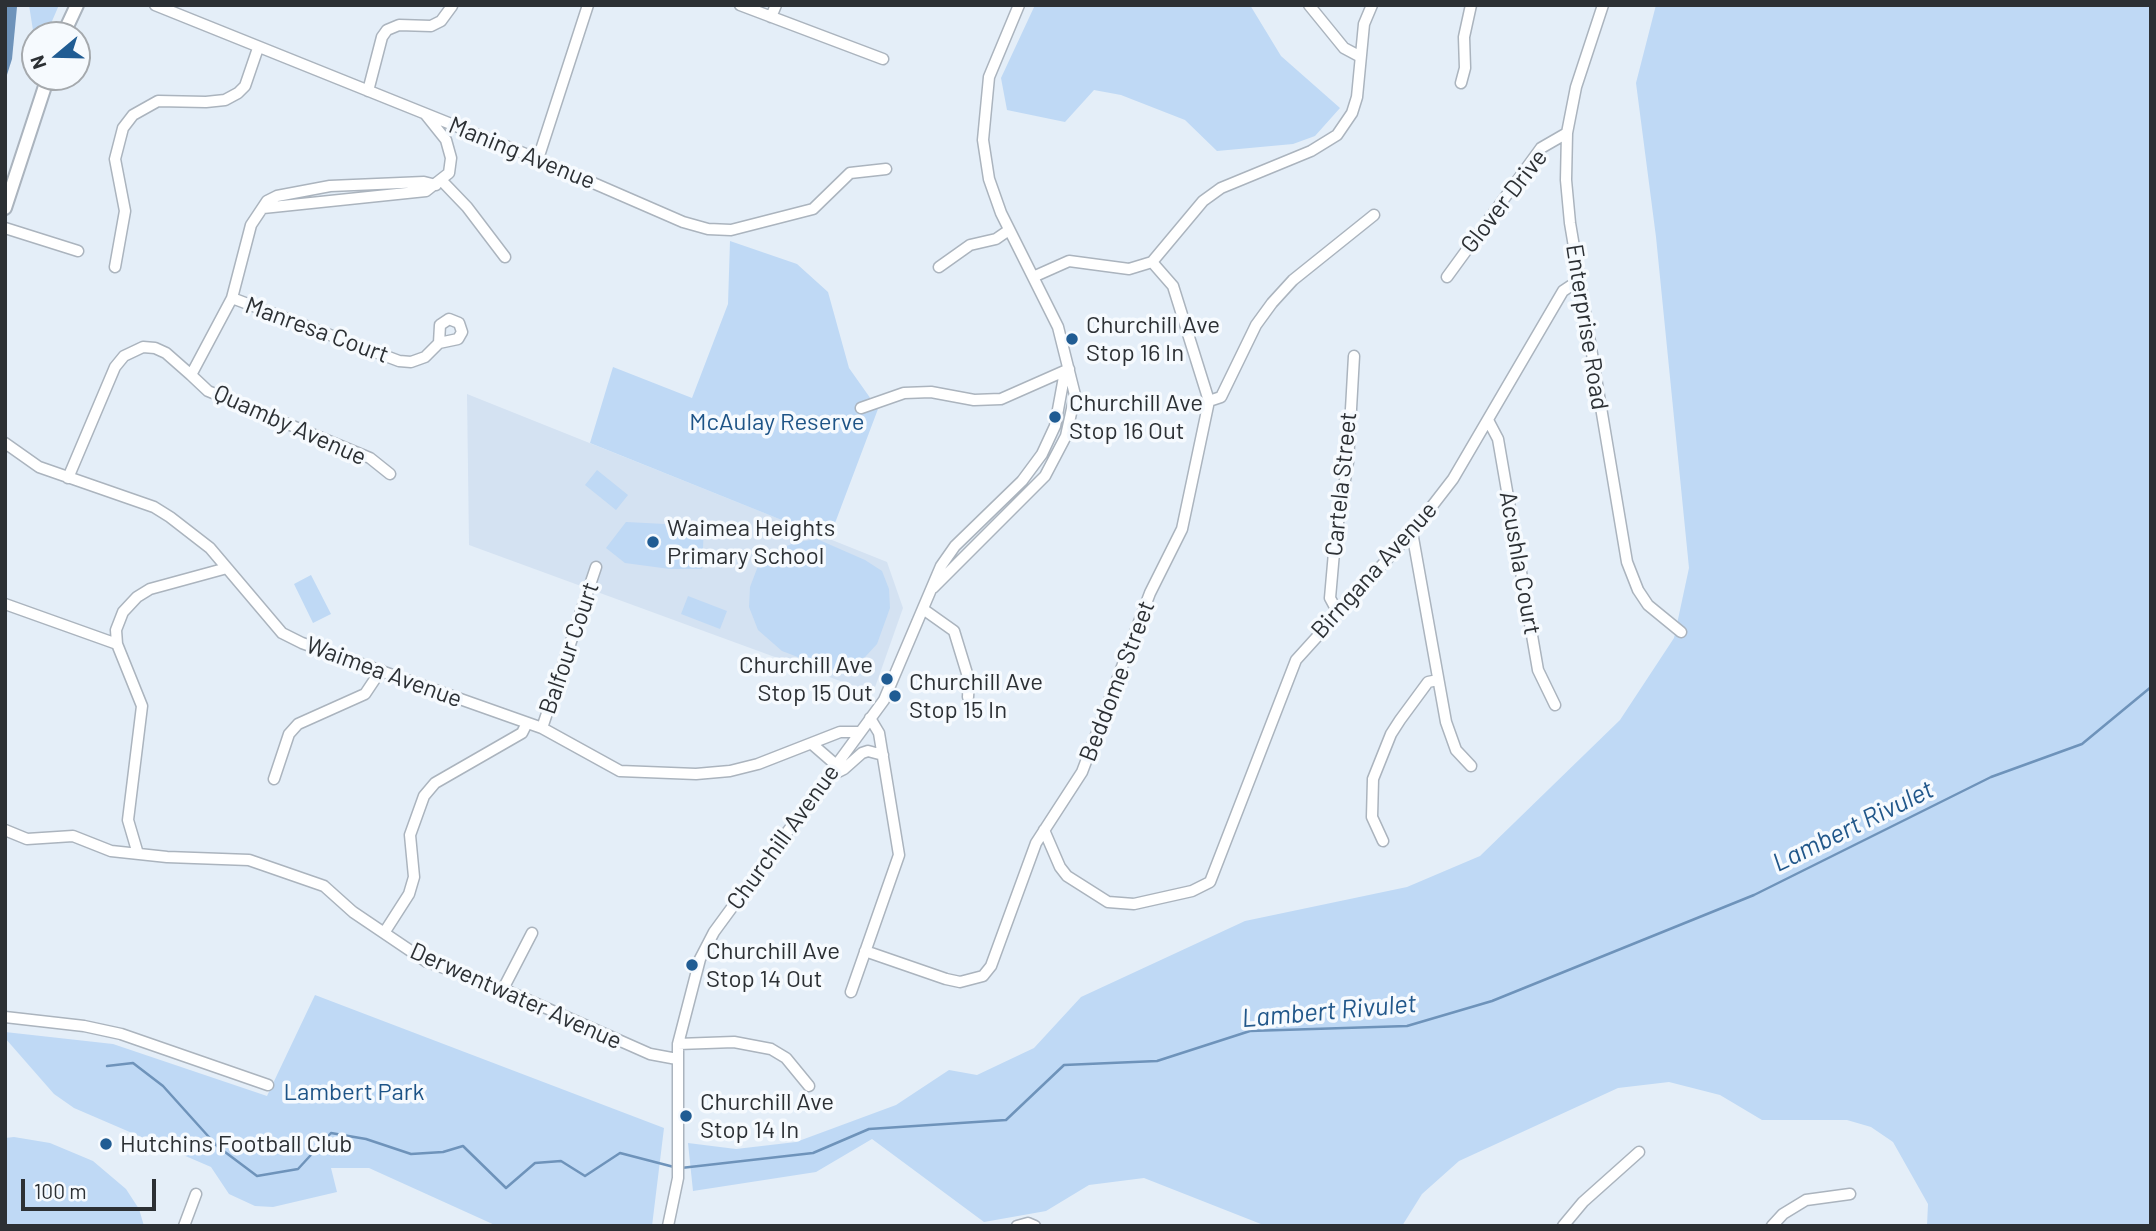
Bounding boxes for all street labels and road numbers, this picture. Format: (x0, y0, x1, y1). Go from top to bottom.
street label: Maning Avenue (445, 111, 599, 195)
street label: Glover Drive (1455, 143, 1553, 259)
street label: Enterprise Road (1560, 242, 1614, 412)
street label: Manresa Court (241, 291, 393, 369)
street label: Quamby Avenue (209, 379, 371, 471)
street label: Cartela Street (1319, 410, 1363, 558)
street label: Acushla Court (1493, 489, 1547, 637)
street label: Birngana Avenue (1305, 496, 1443, 644)
street label: Balfour Court (533, 578, 605, 718)
street label: Beddome Street (1073, 597, 1161, 765)
street label: Waimea Avenue (302, 630, 466, 714)
street label: Churchill Avenue (721, 759, 845, 915)
street label: Derwentwater Avenue (406, 936, 626, 1056)

